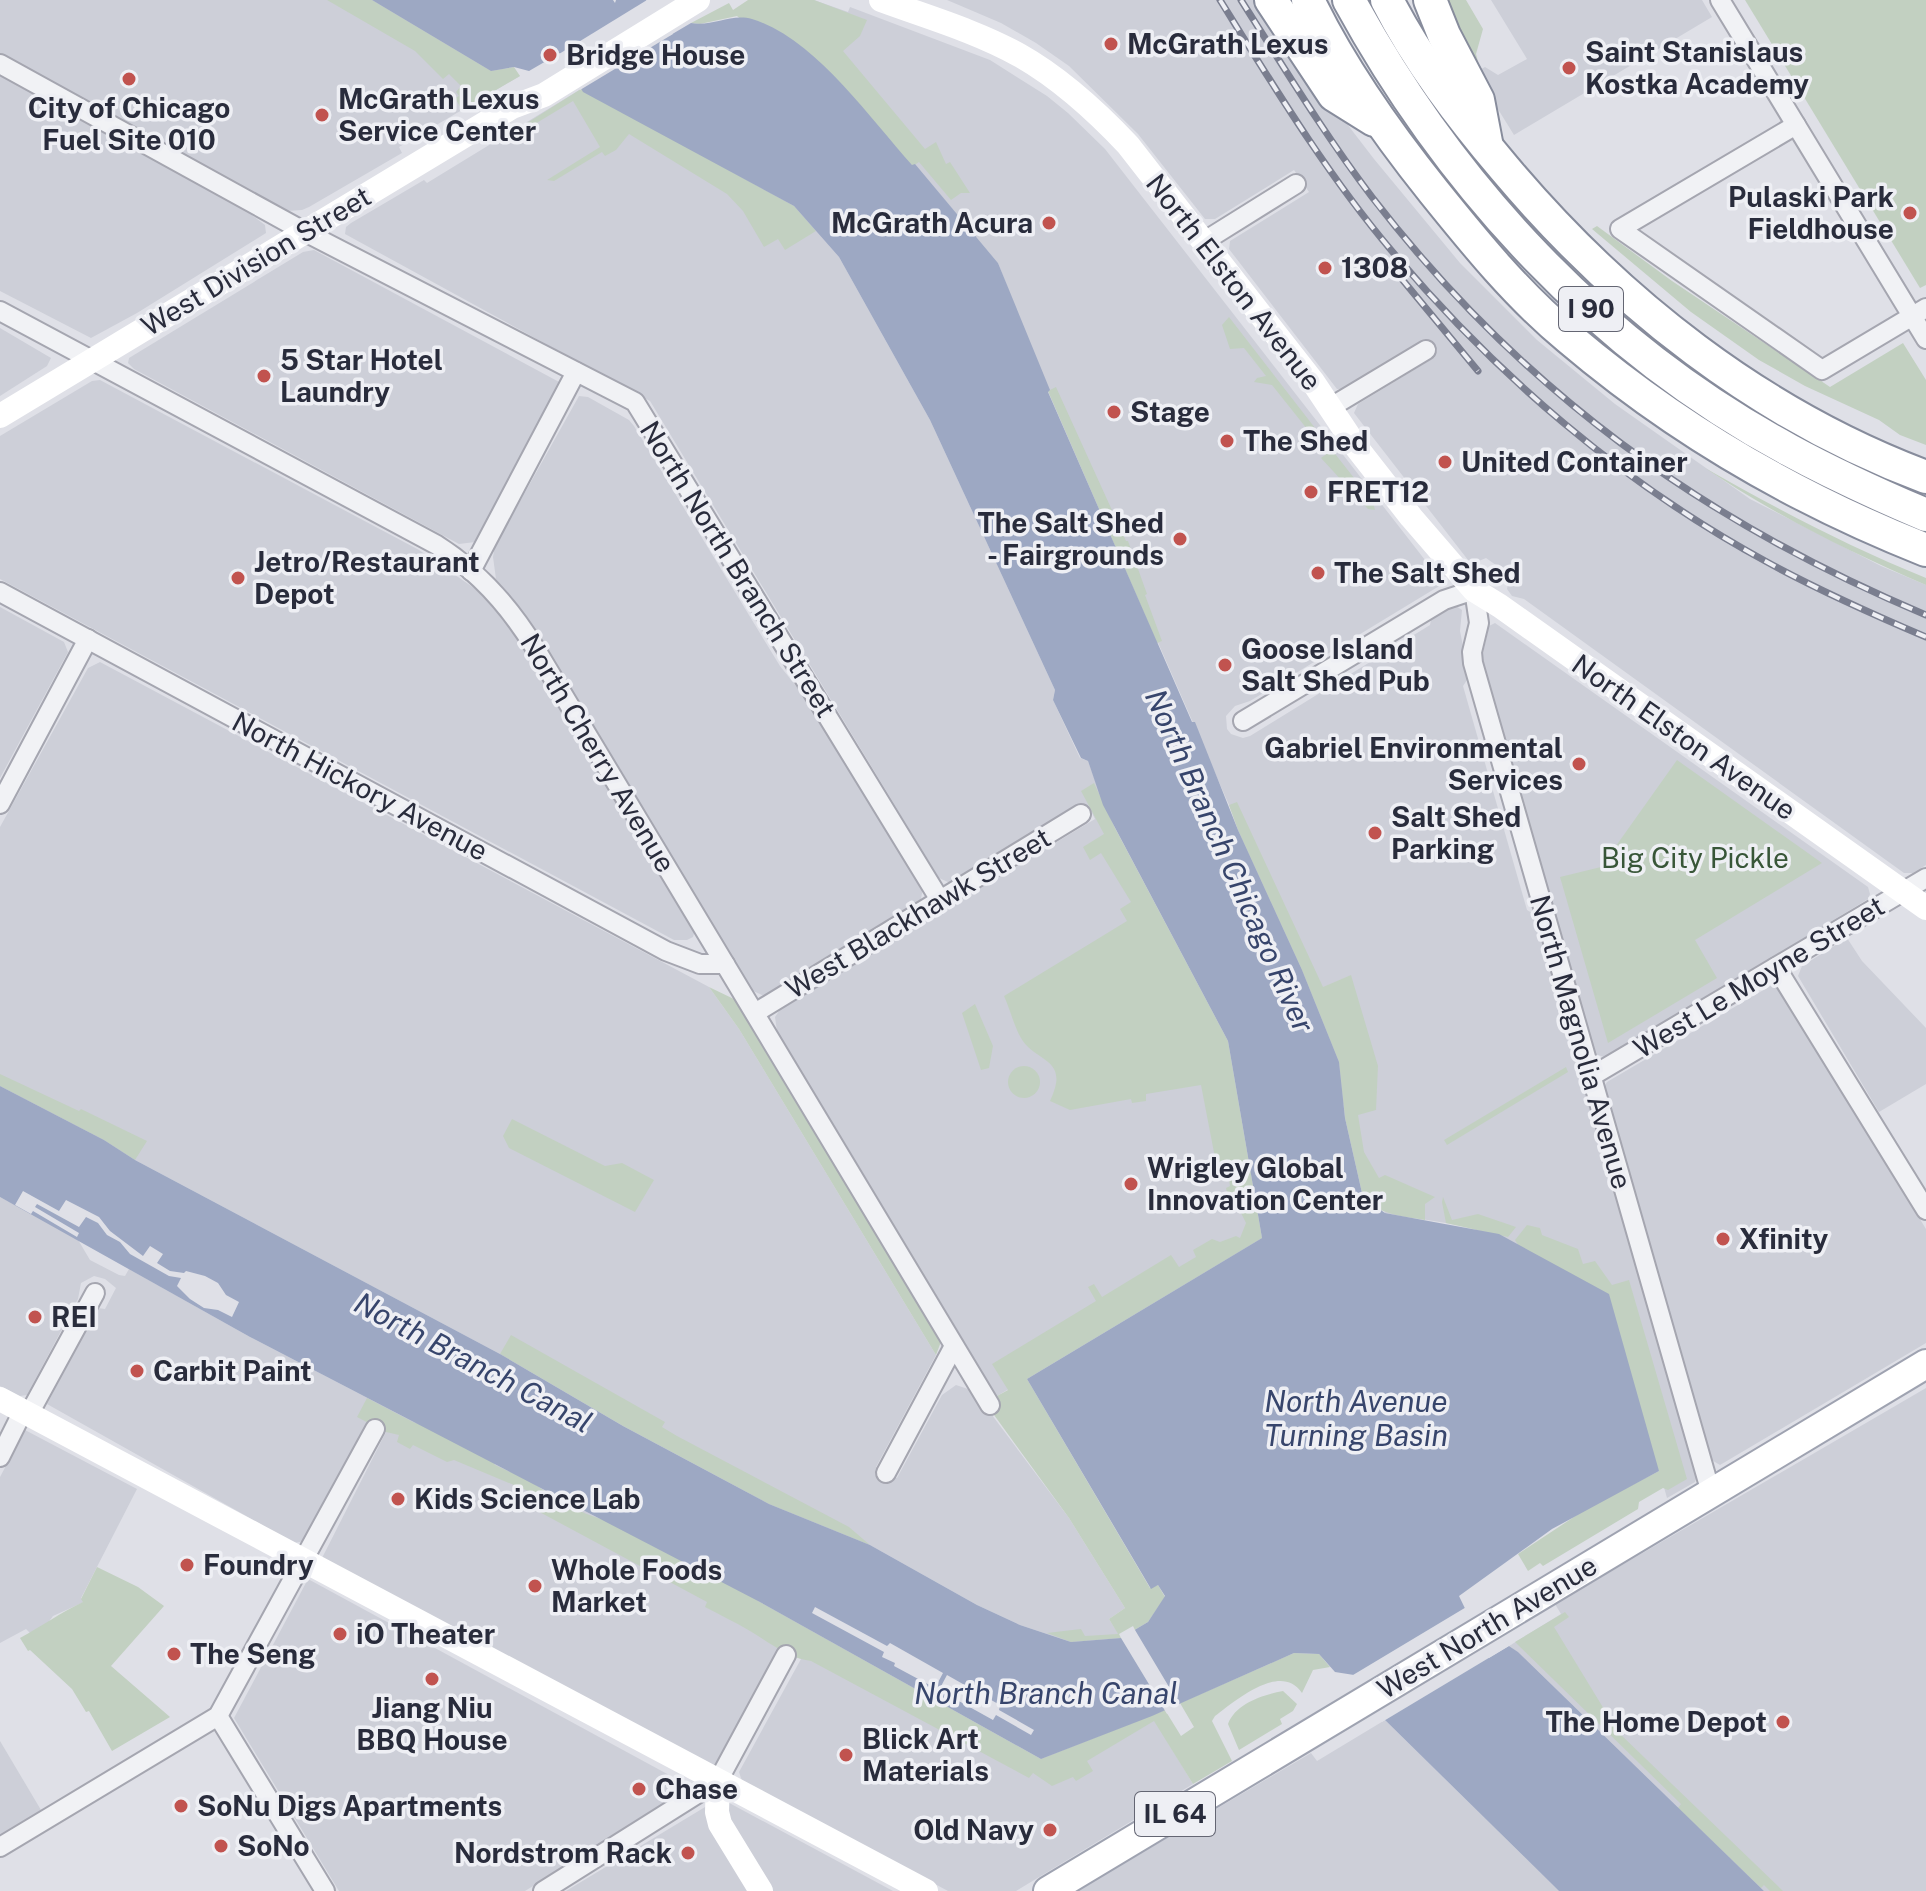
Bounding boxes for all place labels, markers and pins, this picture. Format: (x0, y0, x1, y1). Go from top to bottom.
place label: McGrath Lexus (1127, 27, 1329, 60)
marker: McGrath Lexus (1102, 35, 1120, 53)
place label: Saint Stanislaus Kostka Academy (1585, 35, 1809, 100)
place label: Bridge House (566, 38, 745, 71)
marker: Bridge House (541, 46, 559, 64)
marker: Saint Stanislaus Kostka Academy (1560, 59, 1578, 77)
marker: City of Chicago Fuel Site 010 (120, 70, 138, 88)
place label: McGrath Lexus Service Center (338, 82, 540, 147)
place label: City of Chicago Fuel Site 010 (28, 91, 230, 156)
marker: McGrath Lexus Service Center (313, 106, 331, 124)
place label: Pulaski Park Fieldhouse (1728, 180, 1894, 245)
marker: Pulaski Park Fieldhouse (1901, 204, 1919, 222)
place label: McGrath Acura (831, 206, 1033, 239)
marker: McGrath Acura (1040, 214, 1058, 232)
place label: 1308 (1341, 251, 1408, 284)
marker: 1308 (1316, 259, 1334, 277)
place label: 5 Star Hotel Laundry (280, 343, 443, 408)
marker: 5 Star Hotel Laundry (255, 367, 273, 385)
place label: Stage (1130, 395, 1210, 428)
marker: Stage (1105, 403, 1123, 421)
place label: The Shed (1243, 424, 1368, 457)
marker: The Shed (1218, 432, 1236, 450)
place label: United Container (1461, 445, 1688, 478)
marker: United Container (1436, 453, 1454, 471)
place label: FRET12 (1327, 475, 1429, 508)
marker: FRET12 (1302, 483, 1320, 501)
place label: The Salt Shed - Fairgrounds (977, 506, 1164, 571)
marker: The Salt Shed - Fairgrounds (1171, 530, 1189, 548)
place label: Jetro/Restaurant Depot (254, 545, 480, 610)
place label: The Salt Shed (1334, 556, 1521, 589)
marker: The Salt Shed (1309, 564, 1327, 582)
marker: Jetro/Restaurant Depot (229, 569, 247, 587)
place label: Goose Island Salt Shed Pub (1241, 632, 1430, 697)
marker: Goose Island Salt Shed Pub (1216, 656, 1234, 674)
place label: Gabriel Environmental Services (1264, 731, 1563, 796)
marker: Gabriel Environmental Services (1570, 755, 1588, 773)
place label: Salt Shed Parking (1391, 800, 1521, 865)
marker: Salt Shed Parking (1366, 824, 1384, 842)
place label: Wrigley Global Innovation Center (1147, 1151, 1383, 1216)
marker: Wrigley Global Innovation Center (1122, 1175, 1140, 1193)
place label: Xfinity (1739, 1222, 1829, 1255)
marker: Xfinity (1714, 1230, 1732, 1248)
place label: REI (51, 1300, 97, 1333)
marker: REI (26, 1308, 44, 1326)
place label: Carbit Paint (153, 1354, 312, 1387)
marker: Carbit Paint (128, 1362, 146, 1380)
place label: Kids Science Lab (414, 1482, 641, 1515)
marker: Kids Science Lab (389, 1490, 407, 1508)
place label: Foundry (203, 1548, 314, 1581)
place label: Whole Foods Market (551, 1553, 722, 1618)
marker: Foundry (178, 1556, 196, 1574)
marker: Whole Foods Market (526, 1577, 544, 1595)
place label: iO Theater (356, 1617, 495, 1650)
marker: iO Theater (331, 1625, 349, 1643)
place label: The Seng (190, 1637, 316, 1670)
marker: The Seng (165, 1645, 183, 1663)
marker: Jiang Niu BBQ House (423, 1670, 441, 1688)
place label: Jiang Niu BBQ House (356, 1691, 508, 1756)
place label: The Home Depot (1545, 1705, 1767, 1738)
marker: The Home Depot (1774, 1713, 1792, 1731)
place label: Blick Art Materials (862, 1722, 989, 1787)
marker: Blick Art Materials (837, 1746, 855, 1764)
place label: Chase (655, 1772, 738, 1805)
marker: Chase (630, 1780, 648, 1798)
place label: SoNu Digs Apartments (197, 1789, 502, 1822)
marker: SoNu Digs Apartments (172, 1797, 190, 1815)
place label: Old Navy (913, 1813, 1034, 1846)
marker: Old Navy (1041, 1821, 1059, 1839)
place label: SoNo (237, 1829, 310, 1862)
place label: Nordstrom Rack (454, 1836, 672, 1869)
marker: SoNo (212, 1837, 230, 1855)
marker: Nordstrom Rack (679, 1844, 697, 1862)

